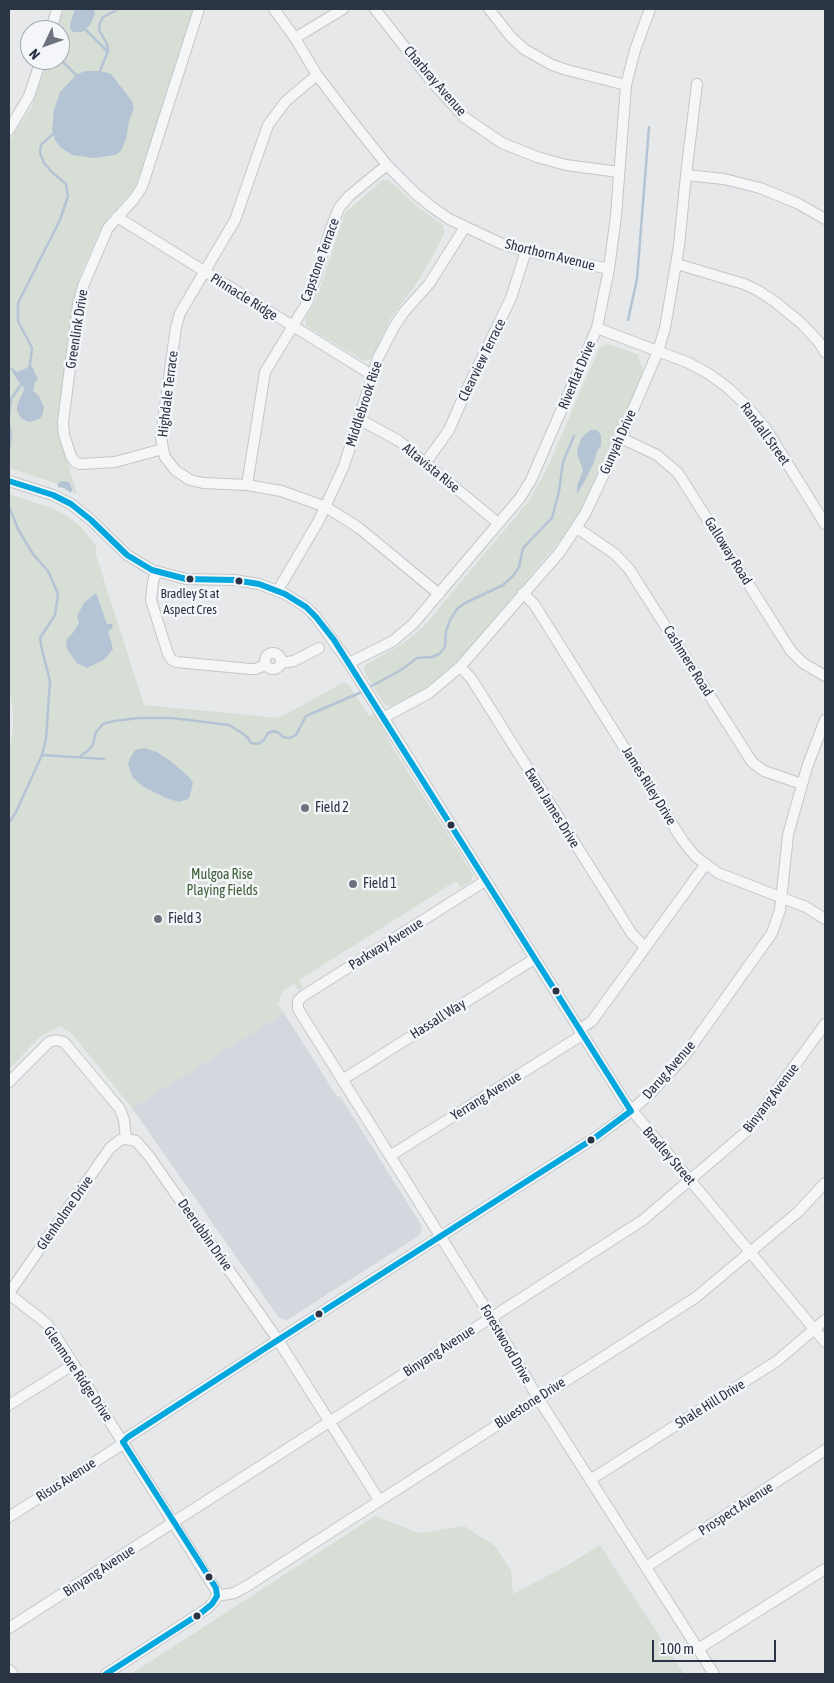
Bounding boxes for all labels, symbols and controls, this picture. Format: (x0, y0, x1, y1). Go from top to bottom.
north arrow (20, 20, 70, 70)
street label: Charbray Avenue (400, 43, 470, 119)
text: N (26, 46, 43, 63)
street label: Capstone Terrace (297, 216, 343, 304)
street label: Shorthorn Avenue (503, 236, 597, 274)
street label: Pinnacle Ridge (207, 270, 281, 324)
street label: Greenlink Drive (62, 288, 92, 370)
street label: Clearview Terrace (455, 316, 509, 404)
street label: Riverflat Drive (555, 338, 599, 412)
street label: Highdale Terrace (154, 350, 182, 438)
street label: Middlebrook Rise (342, 359, 386, 449)
street label: Randall Street (737, 399, 793, 469)
street label: Gunyah Drive (596, 407, 640, 477)
street label: Altavista Rise (399, 440, 463, 496)
street label: Galloway Road (701, 514, 755, 588)
marker: Bradley St at Aspect Cres (185, 574, 195, 584)
unlabelled marker (234, 576, 244, 586)
place label: Bradley St at Aspect Cres (161, 586, 219, 617)
street label: Cashmere Road (660, 623, 716, 699)
street label: James Riley Drive (618, 744, 680, 828)
street label: Ewan James Drive (521, 765, 583, 851)
place label: Field 2 (315, 800, 349, 816)
marker: Field 2 (299, 802, 311, 814)
unlabelled marker (446, 820, 456, 830)
park label: Mulgoa Rise Playing Fields (186, 867, 258, 900)
place label: Field 1 (363, 876, 397, 892)
marker: Field 1 (347, 878, 359, 890)
place label: Field 3 (168, 911, 202, 927)
marker: Field 3 (152, 913, 164, 925)
street label: Parkway Avenue (346, 914, 426, 974)
unlabelled marker (551, 986, 561, 996)
street label: Hassall Way (407, 995, 469, 1043)
street label: Darug Avenue (639, 1037, 699, 1103)
street label: Binyang Avenue (740, 1060, 802, 1136)
street label: Yerrang Avenue (448, 1068, 524, 1124)
street label: Bradley Street (639, 1123, 699, 1189)
unlabelled marker (586, 1135, 596, 1145)
street label: Glenholme Drive (33, 1173, 97, 1253)
street label: Deerubbin Drive (174, 1196, 236, 1274)
street label: Forestwood Drive (477, 1301, 535, 1387)
unlabelled marker (314, 1309, 324, 1319)
street label: Binyang Avenue (400, 1322, 478, 1380)
street label: Glenmore Ridge Drive (40, 1323, 116, 1425)
street label: Bluestone Drive (491, 1374, 569, 1432)
street label: Shale Hill Drive (672, 1376, 748, 1432)
street label: Risus Avenue (33, 1455, 99, 1505)
street label: Prospect Avenue (696, 1479, 776, 1539)
street label: Binyang Avenue (60, 1542, 138, 1600)
unlabelled marker (204, 1572, 214, 1582)
unlabelled marker (192, 1611, 202, 1621)
scale bar (654, 1630, 778, 1662)
text: 100 m (660, 1640, 694, 1657)

